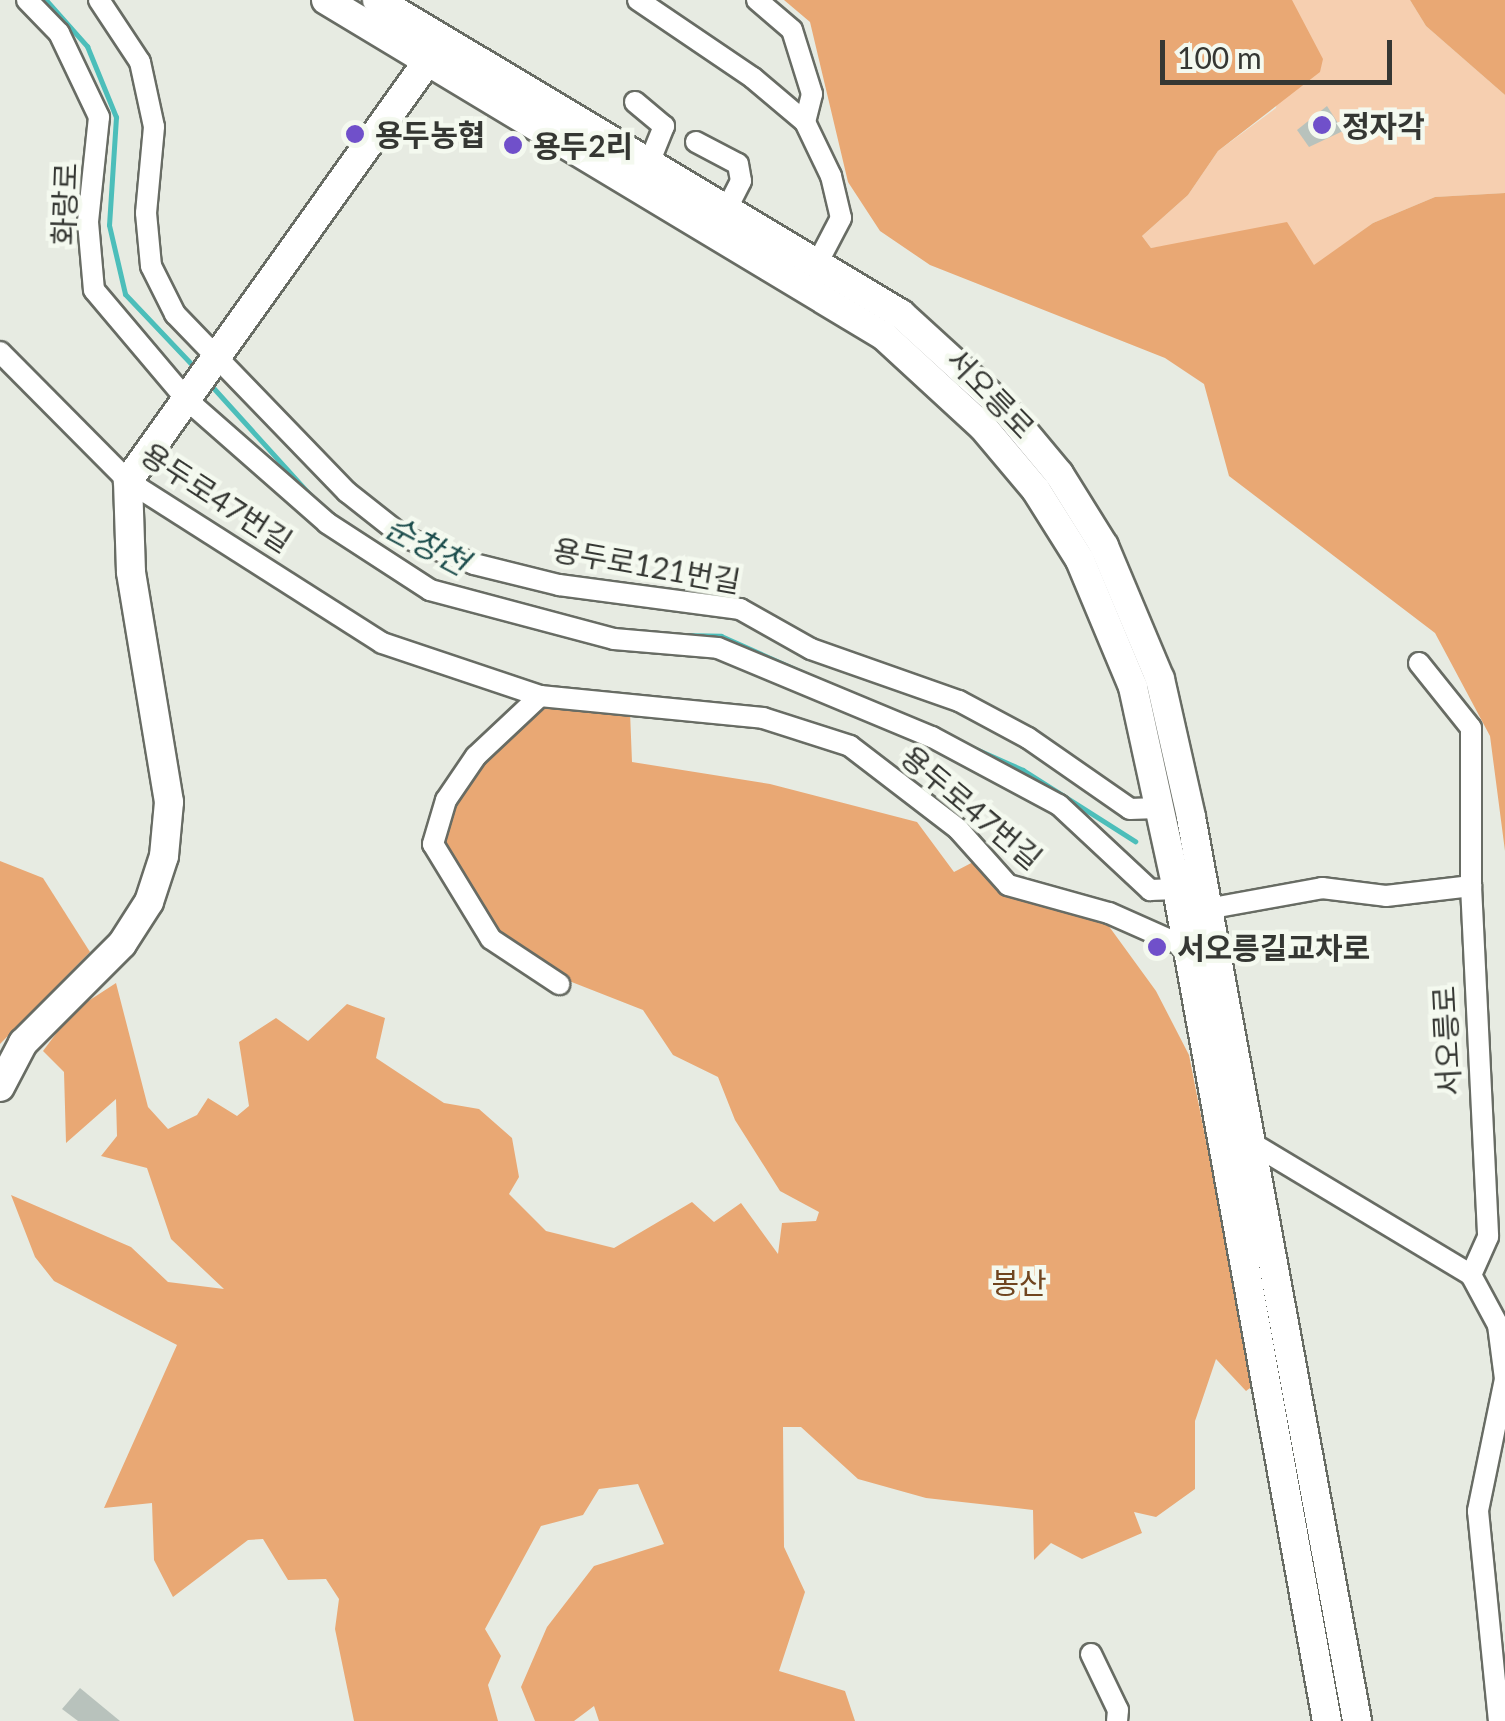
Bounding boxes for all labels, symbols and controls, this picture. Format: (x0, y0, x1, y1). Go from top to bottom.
scale bar (1165, 20, 1398, 82)
text: 100 m (1177, 39, 1262, 75)
place label: 정자각 (1342, 107, 1425, 143)
marker: 정자각 (1311, 114, 1333, 136)
place label: 용두농협 (375, 116, 485, 152)
marker: 용두농협 (344, 123, 366, 145)
place label: 용두2리 (533, 127, 633, 163)
marker: 용두2리 (502, 134, 524, 156)
street label: 화랑로 (45, 162, 83, 246)
street label: 서오릉로 (940, 341, 1042, 445)
street label: 용두로47번길 (135, 435, 299, 559)
water label: 순창천 (379, 507, 475, 583)
street label: 용두로121번길 (550, 531, 744, 599)
street label: 용두로47번길 (894, 738, 1050, 876)
place label: 서오릉길교차로 (1177, 929, 1370, 965)
marker: 서오릉길교차로 (1146, 936, 1168, 958)
street label: 서오릉로 (1425, 985, 1467, 1097)
park label: 봉산 (991, 1264, 1047, 1300)

